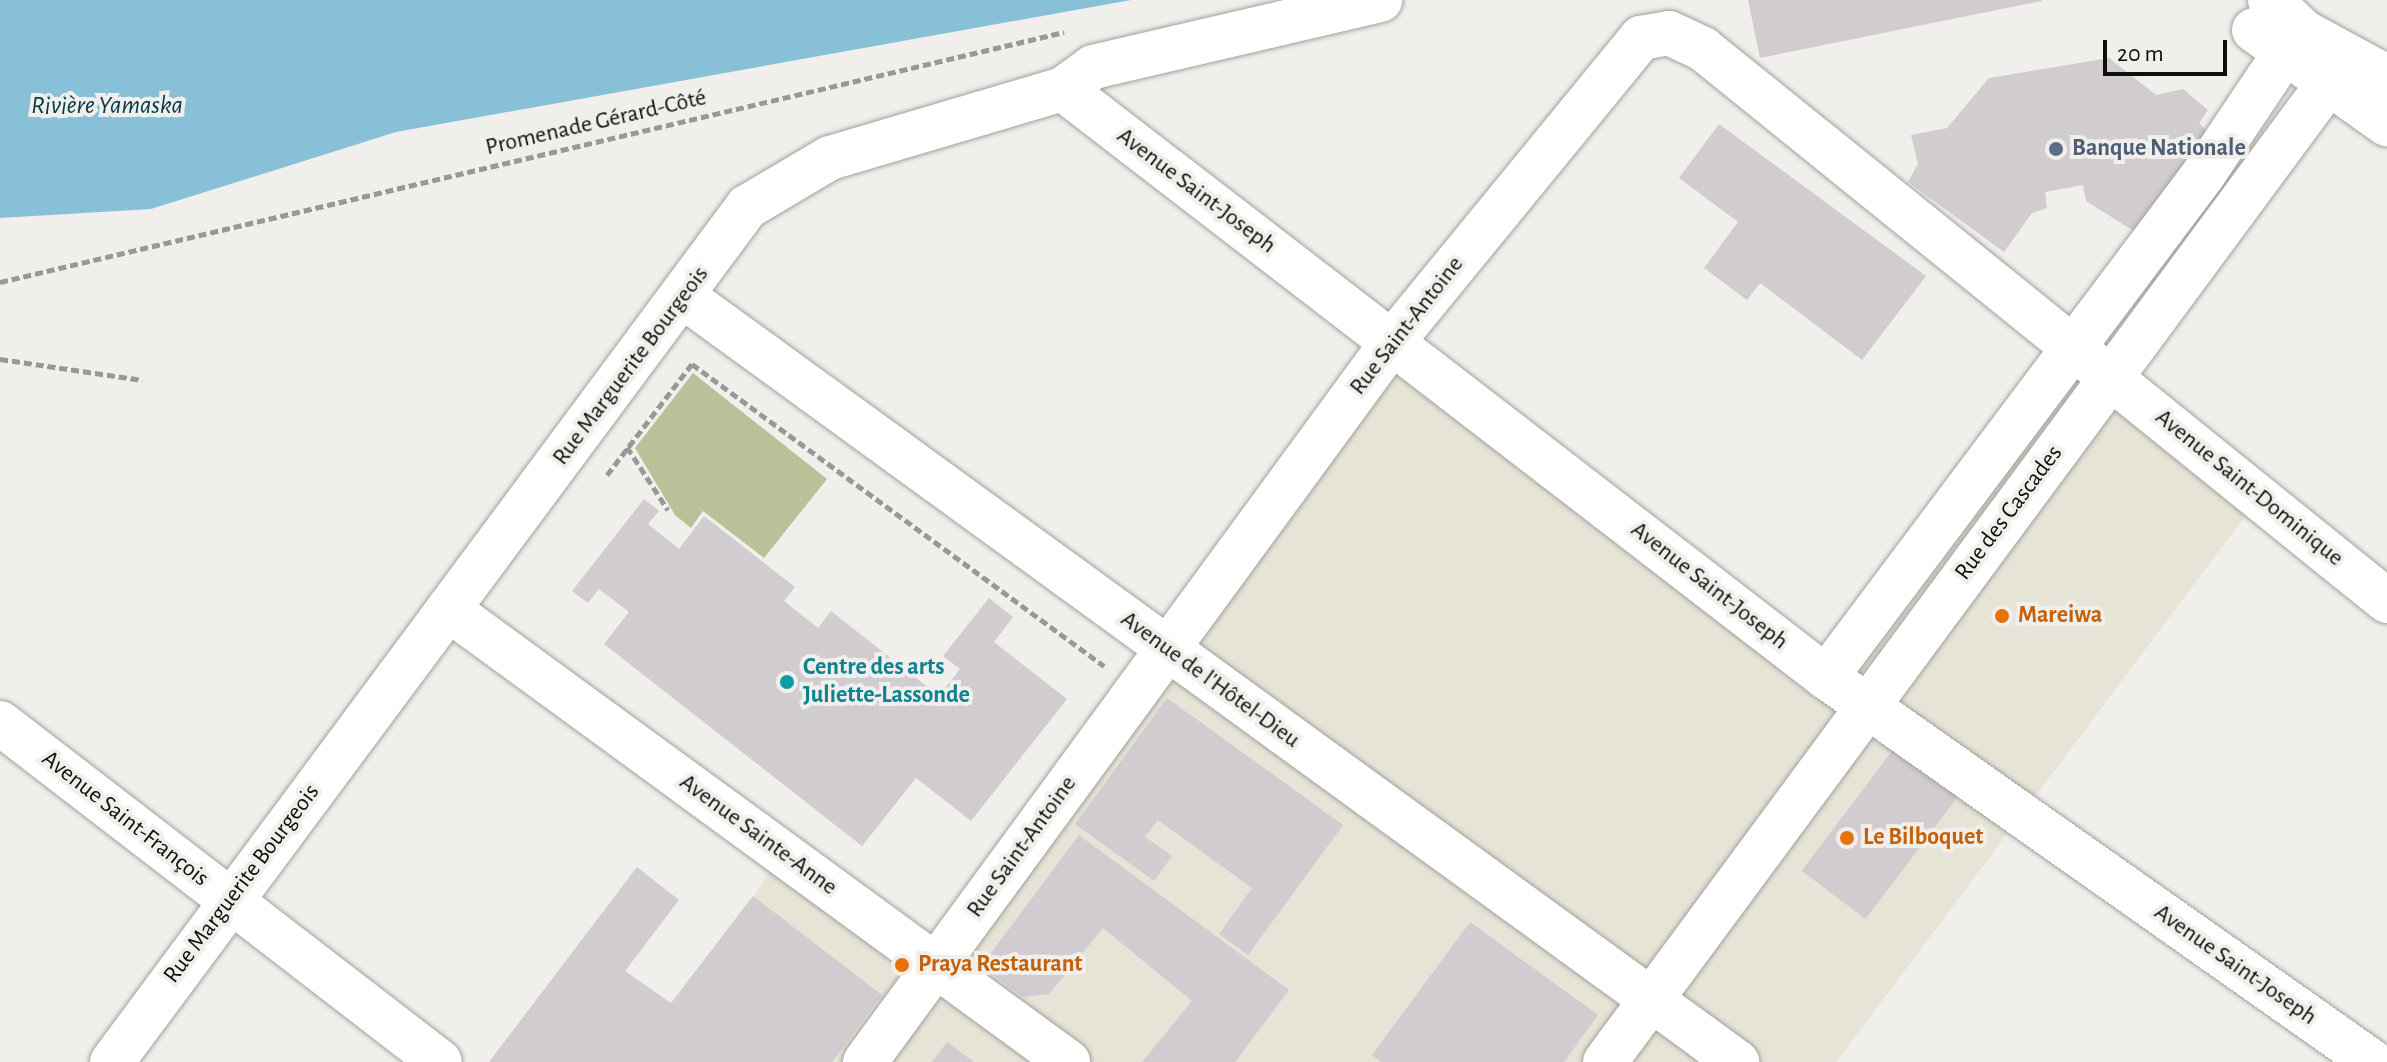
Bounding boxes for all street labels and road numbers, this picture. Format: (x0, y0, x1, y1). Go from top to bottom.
street label: Promenade Gérard-Côté (483, 84, 709, 162)
street label: Avenue Saint-Joseph (1111, 122, 1281, 260)
street label: Rue Saint-Antoine (1344, 251, 1470, 401)
street label: Rue Marguerite Bourgeois (547, 261, 715, 471)
street label: Avenue Saint-Dominique (2149, 403, 2349, 573)
street label: Rue des Cascades (1949, 440, 2069, 586)
street label: Avenue Saint-Joseph (1625, 516, 1793, 656)
street label: Avenue de l'Hôtel-Dieu (1115, 605, 1305, 755)
street label: Avenue Saint-François (36, 745, 214, 893)
street label: Avenue Sainte-Anne (674, 768, 842, 902)
street label: Rue Saint-Antoine (961, 771, 1083, 923)
street label: Rue Marguerite Bourgeois (158, 779, 326, 989)
street label: Avenue Saint-Joseph (2148, 898, 2322, 1032)

